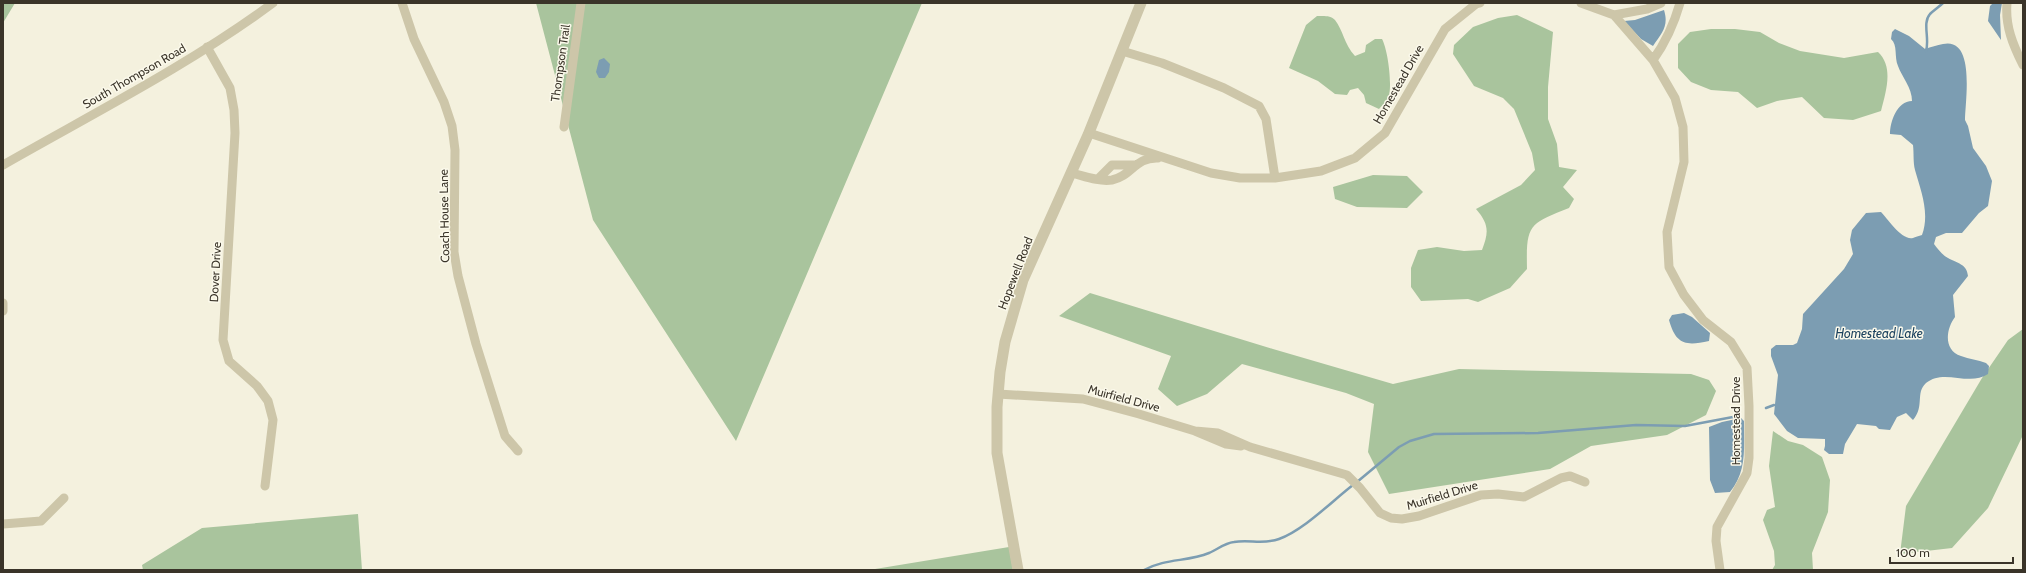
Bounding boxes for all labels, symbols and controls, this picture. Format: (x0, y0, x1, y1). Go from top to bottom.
street label: Thompson Trail (547, 23, 573, 103)
street label: South Thompson Road (80, 40, 188, 112)
street label: Homestead Drive (1369, 42, 1427, 126)
street label: Coach House Lane (436, 169, 452, 263)
street label: Hopewell Road (994, 234, 1036, 312)
street label: Dover Drive (206, 241, 224, 303)
water label: Homestead Lake (1835, 325, 1923, 341)
street label: Homestead Drive (1728, 377, 1743, 465)
street label: Muirfield Drive (1086, 381, 1162, 415)
street label: Muirfield Drive (1404, 477, 1480, 513)
scale bar (1890, 539, 2013, 565)
text: 100 m (1896, 545, 1930, 560)

